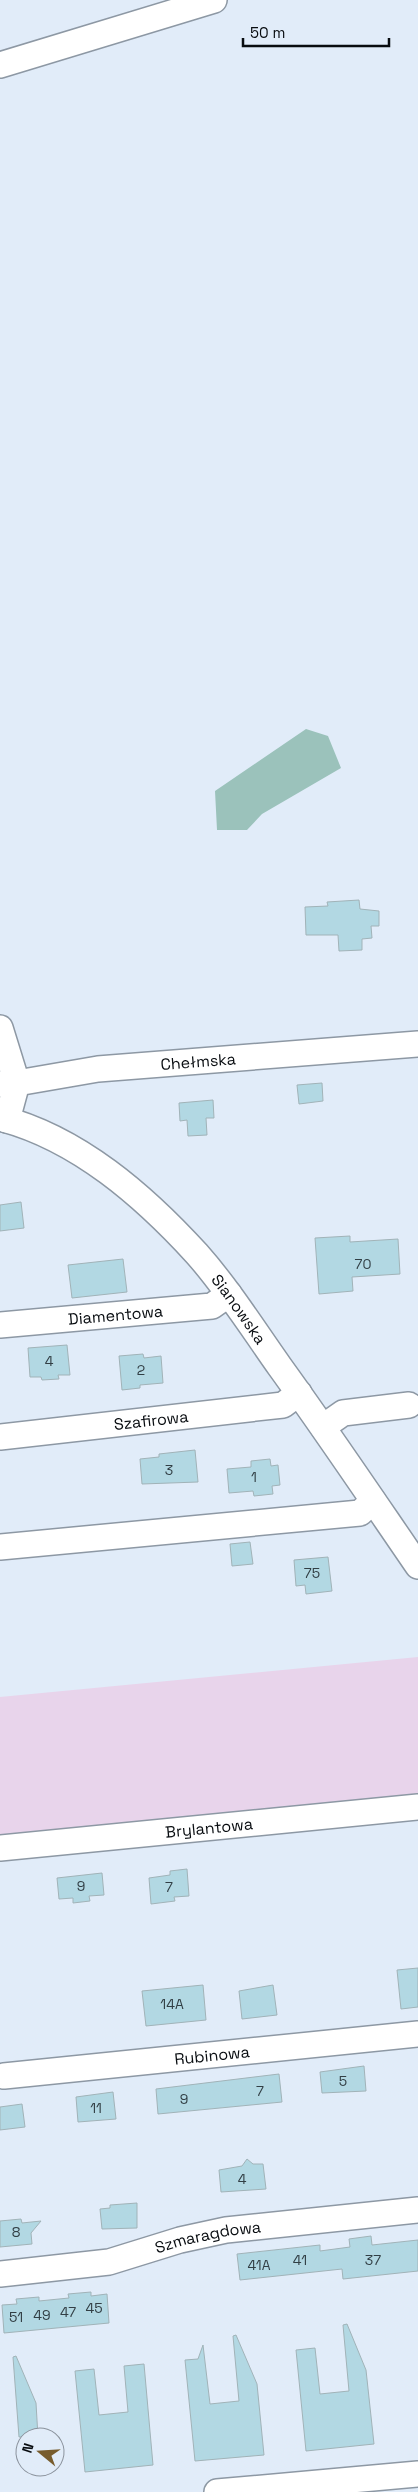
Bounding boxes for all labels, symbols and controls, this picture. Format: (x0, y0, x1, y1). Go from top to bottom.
scale bar (243, 15, 389, 47)
text: 50 m (250, 23, 285, 42)
street label: Chełmska (160, 1048, 237, 1075)
house number: 70 (355, 1255, 371, 1273)
street label: Sianowska (207, 1270, 271, 1348)
street label: Diamentowa (67, 1300, 164, 1329)
house number: 4 (45, 1352, 54, 1370)
house number: 2 (137, 1361, 145, 1379)
street label: Szafirowa (113, 1405, 189, 1435)
house number: 3 (165, 1461, 173, 1479)
house number: 1 (251, 1468, 257, 1486)
house number: 75 (304, 1564, 320, 1582)
street label: Brylantowa (164, 1813, 254, 1842)
house number: 9 (77, 1877, 85, 1895)
house number: 7 (165, 1878, 173, 1896)
house number: 14A (160, 1995, 184, 2013)
street label: Rubinowa (173, 2041, 251, 2069)
house number: 5 (339, 2072, 347, 2090)
house number: 7 (256, 2082, 264, 2100)
house number: 9 (180, 2090, 188, 2108)
house number: 11 (90, 2099, 102, 2117)
house number: 4 (238, 2170, 247, 2188)
street label: Szmaragdowa (152, 2216, 262, 2258)
house number: 8 (12, 2223, 21, 2241)
house number: 41 (293, 2251, 307, 2269)
house number: 37 (365, 2251, 381, 2269)
house number: 41A (247, 2256, 271, 2274)
house number: 45 (85, 2299, 103, 2317)
house number: 47 (60, 2303, 76, 2321)
house number: 49 (33, 2306, 51, 2324)
house number: 51 (9, 2308, 23, 2326)
north arrow (15, 2427, 65, 2477)
text: N (18, 2441, 38, 2455)

